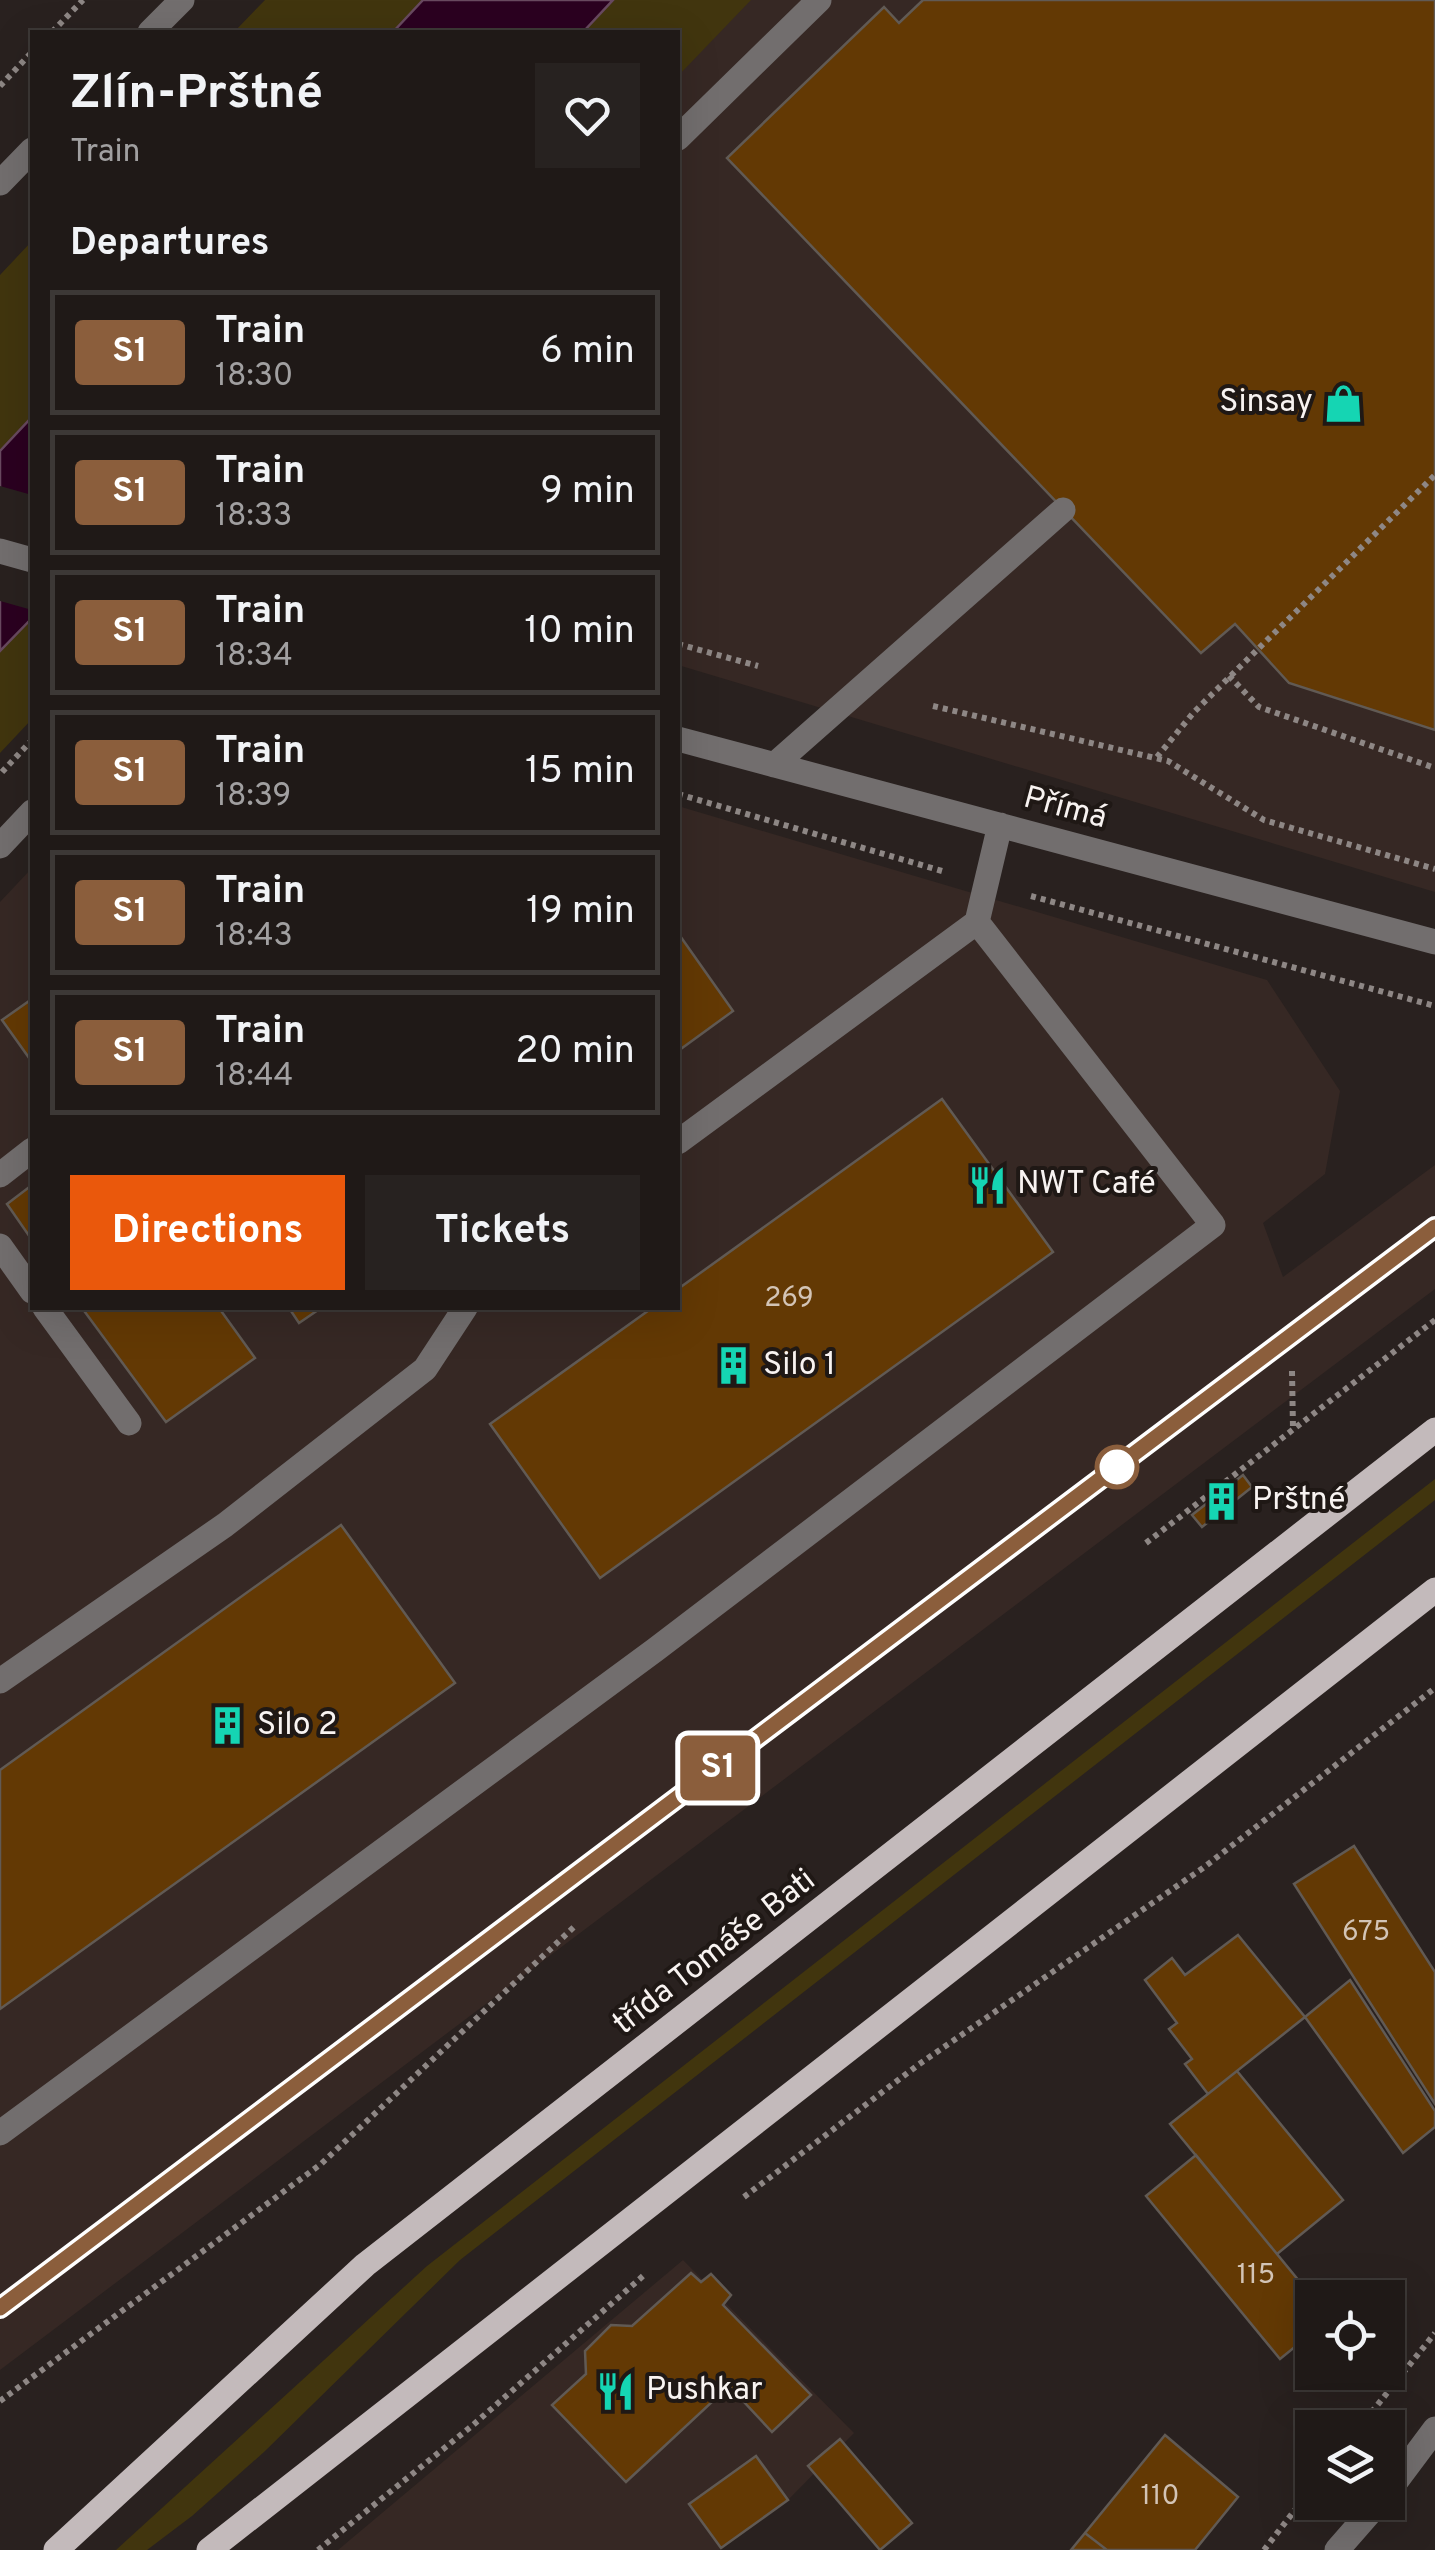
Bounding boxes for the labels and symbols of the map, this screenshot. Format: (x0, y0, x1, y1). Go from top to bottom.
shop icon: Sinsay (1322, 382, 1364, 424)
place label: Sinsay (1219, 383, 1313, 423)
street label: Přímá (1019, 779, 1111, 839)
restaurant icon: NWT Café (966, 1164, 1008, 1206)
place label: NWT Café (1017, 1165, 1156, 1205)
house number: 269 (764, 1281, 814, 1317)
building icon: Silo 1 (712, 1345, 754, 1387)
place label: Silo 1 (763, 1346, 836, 1386)
unlabelled marker (1096, 1446, 1138, 1488)
building icon: Prštné (1201, 1480, 1243, 1522)
place label: Prštné (1252, 1481, 1346, 1521)
building icon: Silo 2 (206, 1705, 248, 1747)
place label: Silo 2 (257, 1706, 338, 1746)
line badge: S1 (673, 1736, 763, 1800)
street label: třída Tomáše Bati (606, 1861, 824, 2045)
house number: 675 (1342, 1915, 1390, 1951)
house number: 115 (1237, 2258, 1275, 2294)
restaurant icon: Pushkar (595, 2370, 637, 2412)
place label: Pushkar (646, 2371, 763, 2411)
house number: 110 (1141, 2479, 1179, 2515)

